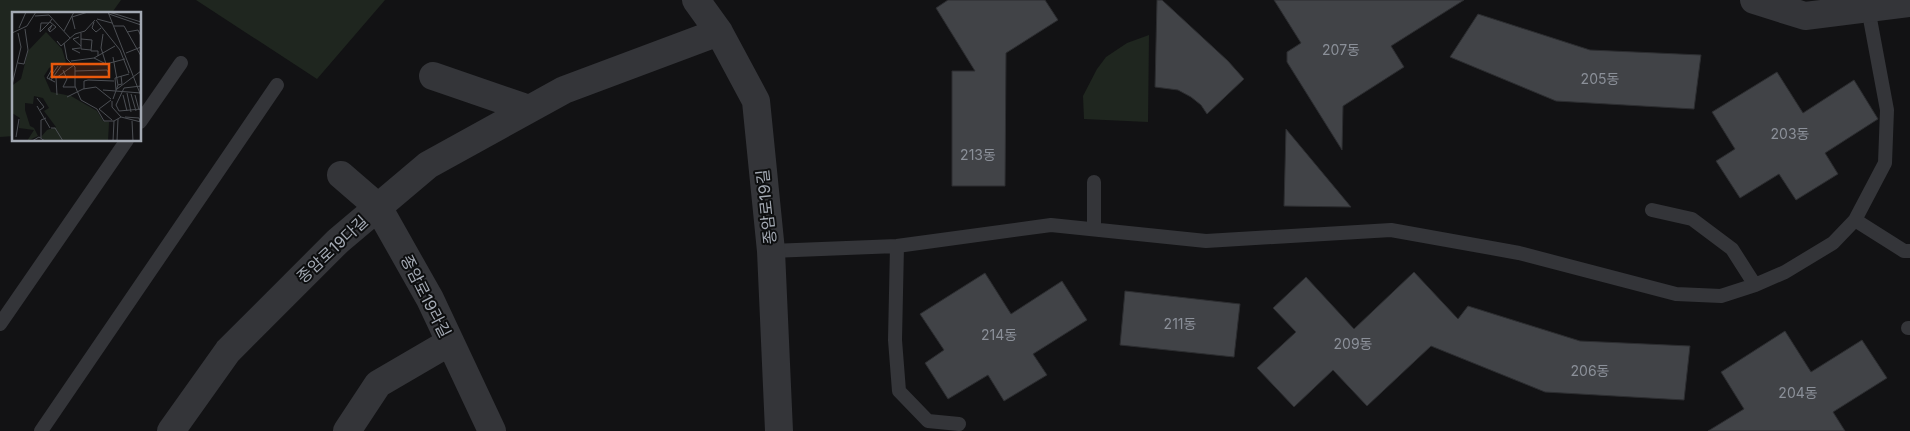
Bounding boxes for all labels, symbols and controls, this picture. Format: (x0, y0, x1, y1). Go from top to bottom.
inset map (12, 12, 141, 141)
house number: 207동 (1322, 41, 1360, 58)
house number: 205동 (1581, 70, 1619, 87)
house number: 203동 (1771, 125, 1810, 142)
house number: 213동 (960, 146, 996, 163)
street label: 종암로19길 (752, 169, 780, 245)
street label: 종암로19다길 (292, 211, 372, 287)
street label: 종암로19라길 (397, 251, 455, 341)
house number: 211동 (1164, 315, 1197, 332)
house number: 214동 (981, 326, 1017, 343)
house number: 209동 (1334, 335, 1373, 352)
house number: 206동 (1571, 362, 1610, 379)
house number: 204동 (1778, 384, 1818, 401)

